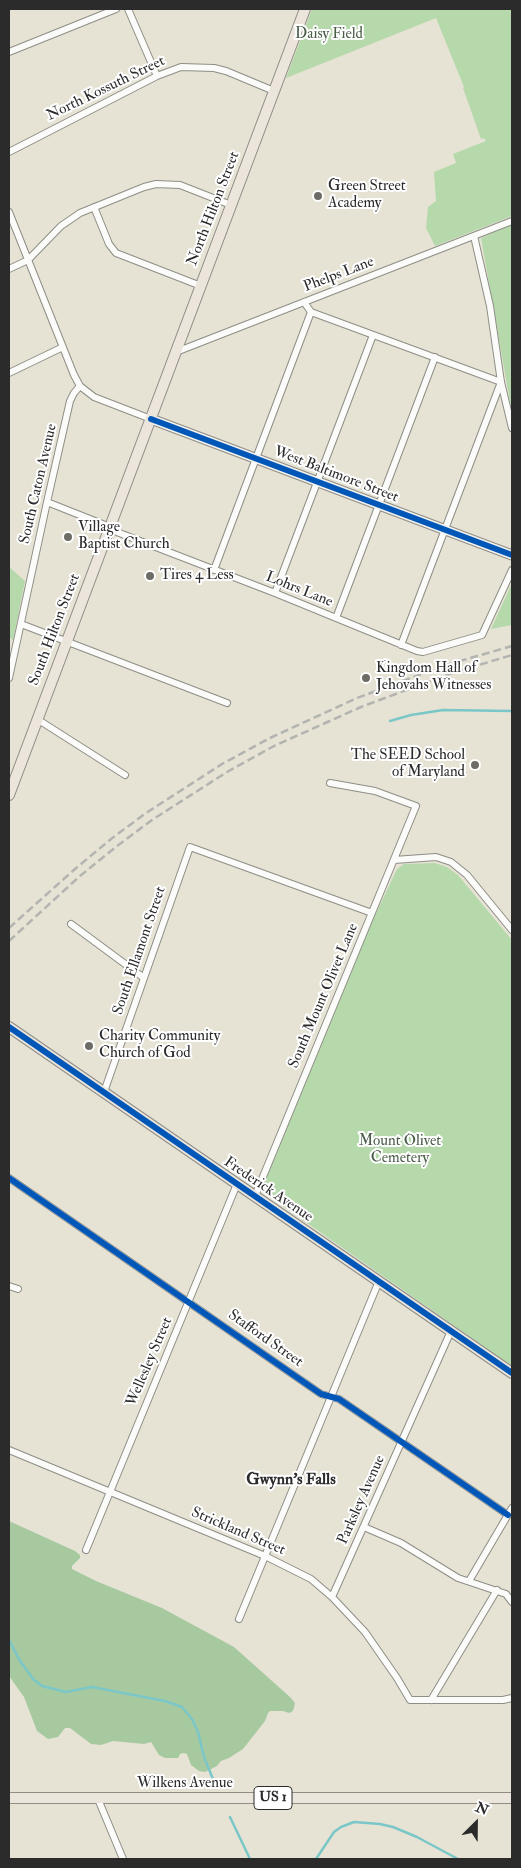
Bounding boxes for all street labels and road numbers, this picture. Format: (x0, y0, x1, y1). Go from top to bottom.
street label: North Kossuth Street (44, 53, 168, 125)
street label: North Hilton Street (184, 149, 244, 269)
street label: Phelps Lane (301, 253, 377, 297)
street label: South Caton Avenue (16, 422, 62, 546)
street label: West Baltimore Street (271, 443, 401, 507)
street label: Lohrs Lane (263, 568, 335, 612)
street label: South Hilton Street (25, 572, 85, 688)
street label: South Ellamont Street (110, 885, 170, 1017)
street label: South Mount Olivet Lane (285, 921, 363, 1071)
street label: Frederick Avenue (220, 1154, 316, 1226)
street label: Stafford Street (224, 1307, 306, 1371)
street label: Wellesley Street (123, 1315, 177, 1409)
street label: Parksley Avenue (334, 1453, 390, 1547)
street label: Strickland Street (188, 1504, 288, 1560)
street label: Wilkens Avenue (137, 1775, 233, 1793)
road number: US 1 (254, 1786, 292, 1810)

